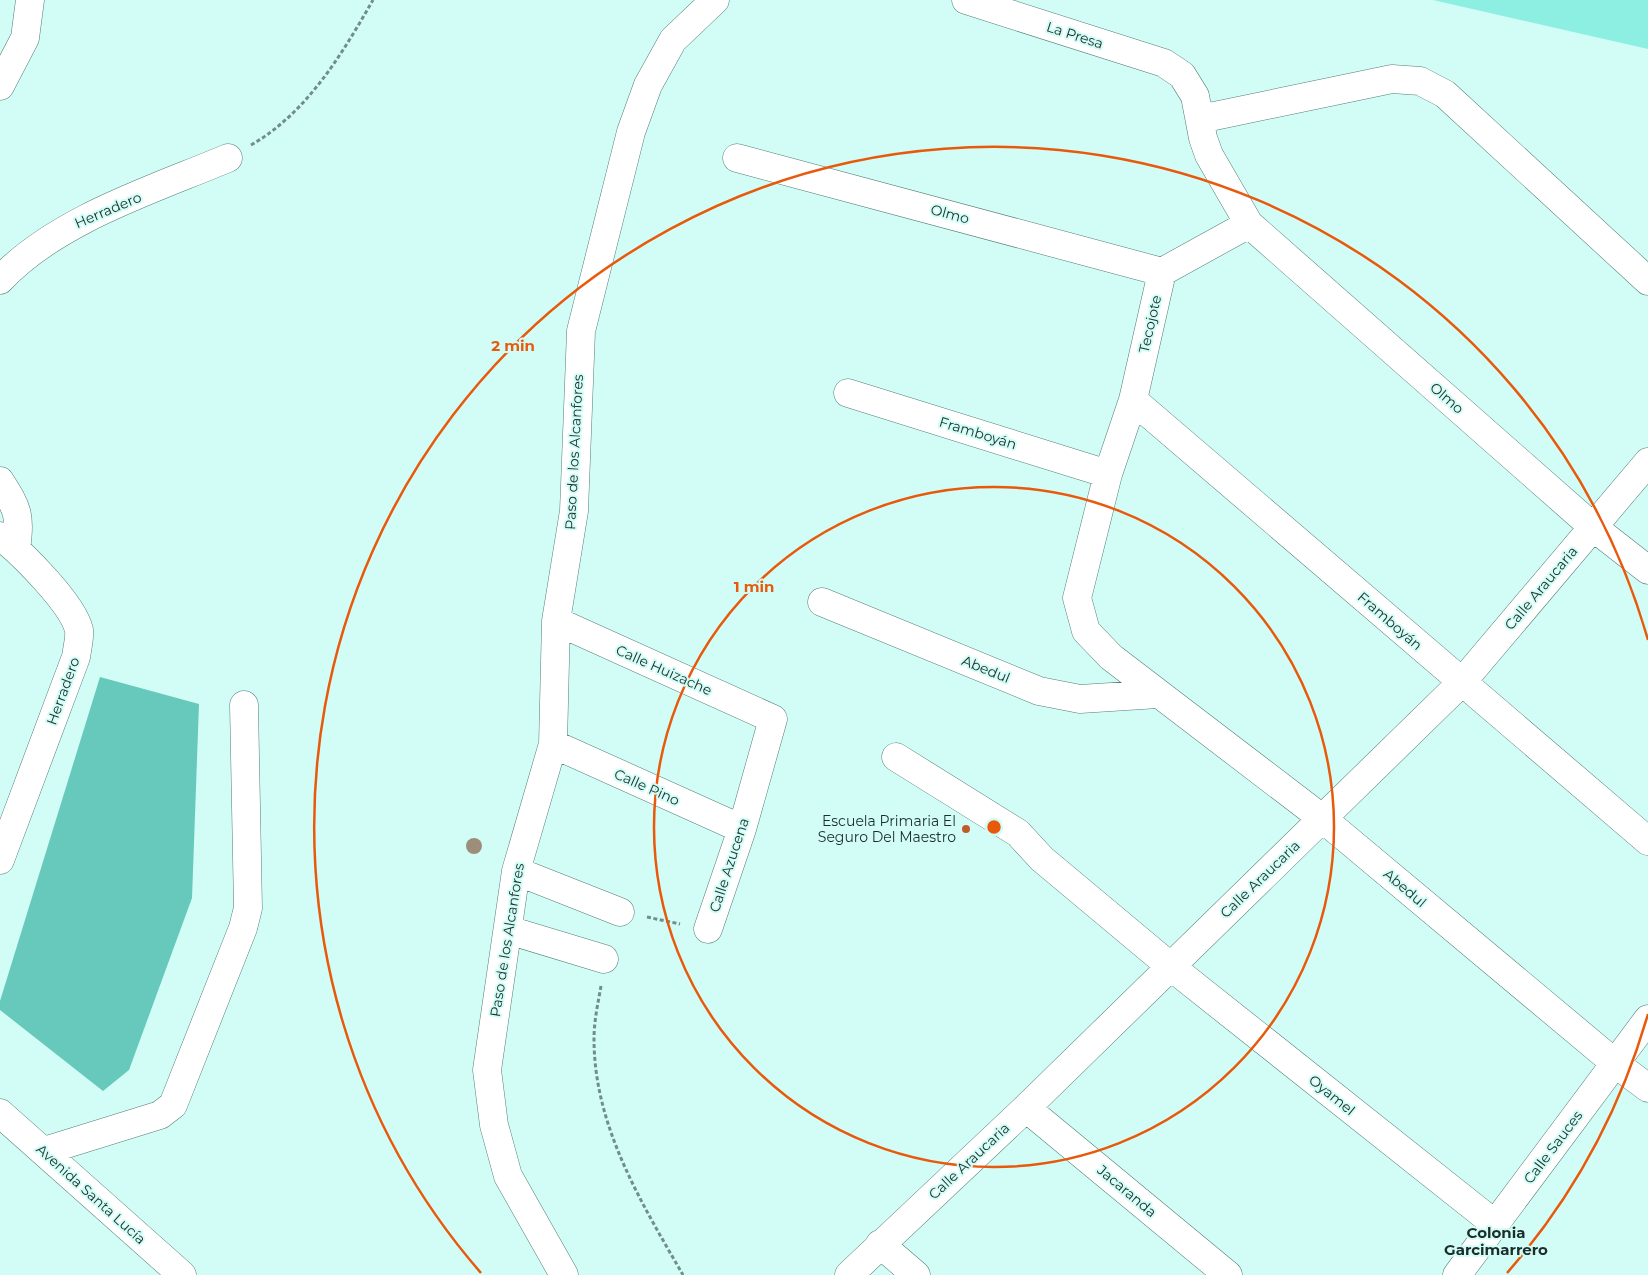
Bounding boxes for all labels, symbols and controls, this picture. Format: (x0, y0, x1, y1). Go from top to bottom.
street label: La Presa (1044, 17, 1106, 53)
street label: Herradero (72, 188, 144, 232)
street label: Olmo (929, 200, 971, 228)
street label: Tecojote (1135, 293, 1165, 355)
text: 2 min (491, 336, 535, 355)
street label: Paso de los Alcanfores (561, 374, 587, 530)
street label: Olmo (1426, 378, 1468, 418)
street label: Framboyán (937, 413, 1019, 453)
street label: Calle Araucaria (1501, 542, 1581, 634)
text: 1 min (734, 577, 774, 596)
street label: Framboyán (1354, 588, 1426, 654)
street label: Calle Huizache (613, 641, 715, 699)
street label: Abedul (959, 651, 1013, 687)
street label: Herradero (42, 654, 84, 727)
street label: Calle Pino (611, 765, 683, 810)
place label: Escuela Primaria El Seguro Del Maestro (818, 812, 956, 846)
street label: Calle Azucena (705, 815, 753, 915)
centre of rings (985, 818, 1003, 836)
marker: Escuela Primaria El Seguro Del Maestro (960, 823, 972, 835)
street label: Calle Araucaria (1216, 836, 1304, 922)
street label: Paso de los Alcanfores (486, 862, 528, 1018)
street label: Abedul (1380, 865, 1430, 911)
street label: Oyamel (1305, 1071, 1359, 1119)
street label: Calle Sauces (1520, 1107, 1586, 1187)
street label: Calle Araucaria (925, 1119, 1013, 1203)
street label: Avenida Santa Lucía (33, 1140, 149, 1248)
street label: Jacaranda (1093, 1160, 1160, 1221)
district label: Colonia Garcimarrero (1444, 1223, 1548, 1259)

